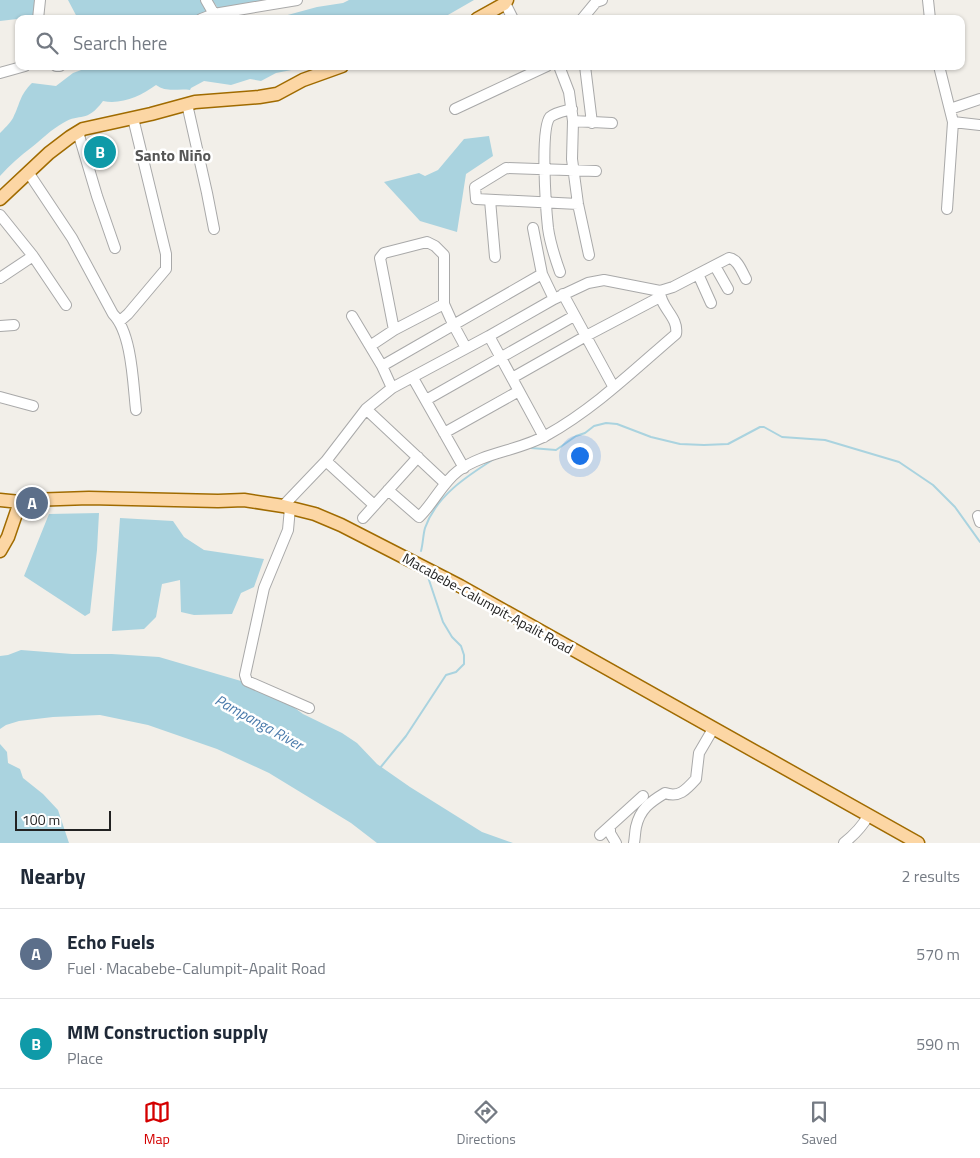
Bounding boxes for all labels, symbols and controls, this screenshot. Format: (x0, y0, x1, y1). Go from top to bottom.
search box (15, 15, 965, 70)
text: Search here (73, 28, 167, 57)
icon: search (33, 29, 61, 57)
pin: B (84, 133, 116, 171)
district label: Santo Niño (135, 143, 211, 167)
your location (567, 443, 593, 469)
pin: A (16, 484, 48, 522)
street label: Macabebe-Calumpit-Apalit Road (399, 547, 577, 659)
water label: Pampanga River (211, 688, 309, 757)
scale bar (15, 808, 111, 831)
text: 100 m (22, 809, 60, 830)
text: Nearby (20, 860, 85, 892)
text: 2 results (901, 864, 960, 888)
text: Echo Fuels (67, 927, 155, 956)
text: A (31, 942, 41, 966)
text: 570 m (916, 942, 960, 966)
text: Fuel · Macabebe-Calumpit-Apalit Road (67, 956, 326, 980)
text: MM Construction supply (67, 1017, 268, 1046)
text: B (31, 1032, 41, 1056)
text: 590 m (916, 1032, 960, 1056)
text: Place (67, 1046, 103, 1070)
tab: Map (143, 1098, 171, 1149)
tab: Directions (456, 1098, 516, 1149)
tab: Saved (802, 1098, 837, 1149)

